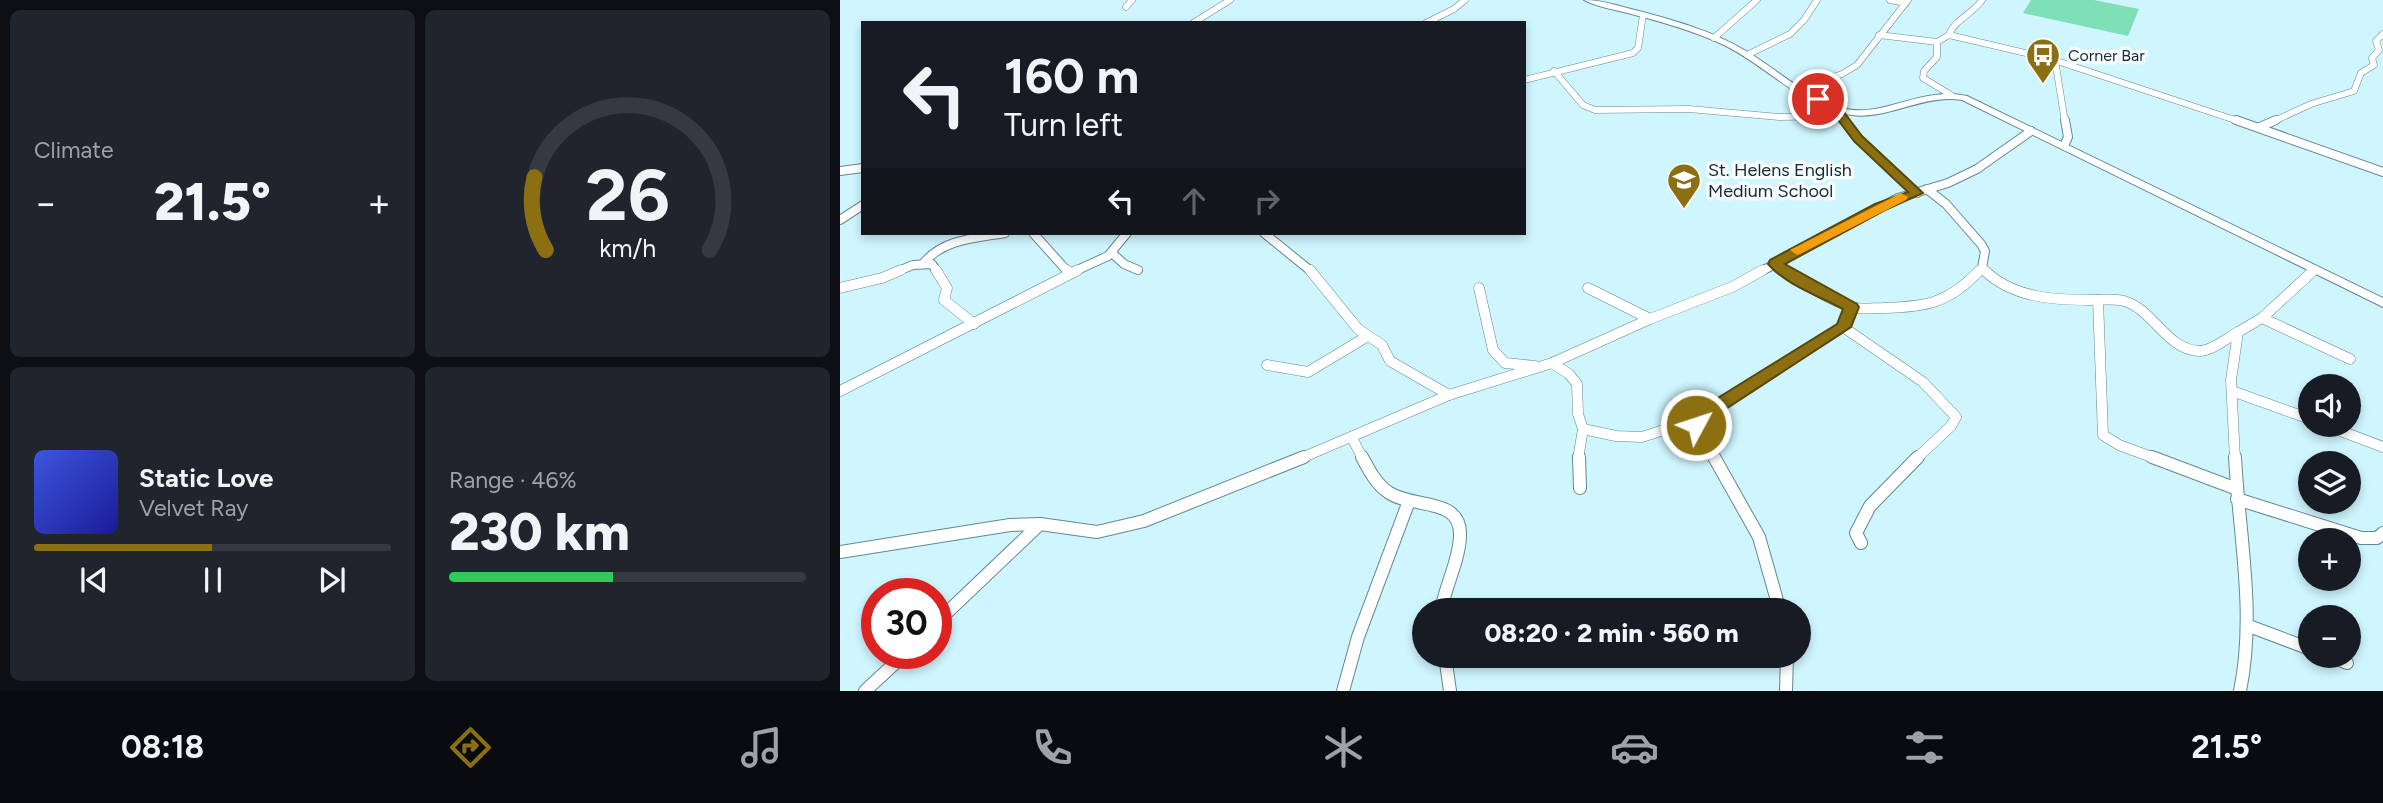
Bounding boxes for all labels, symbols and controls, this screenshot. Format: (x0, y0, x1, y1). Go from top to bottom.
bus stop icon: Corner Bar (2024, 36, 2062, 85)
text: 160 m (1004, 46, 1139, 105)
place label: Corner Bar (2068, 46, 2145, 65)
icon: left (889, 49, 980, 140)
pin (1788, 69, 1848, 129)
icon: arrive (1799, 80, 1837, 118)
text: Turn left (1004, 106, 1123, 144)
text: Climate (34, 136, 113, 164)
text: 26 (585, 151, 670, 238)
place label: St. Helens English Medium School (1708, 159, 1852, 202)
school or university icon: St. Helens English Medium School (1665, 161, 1703, 210)
text: 21.5° (154, 171, 271, 233)
text: − (34, 180, 58, 226)
text: + (367, 180, 391, 226)
icon: left (1102, 182, 1140, 220)
icon: ahead (1175, 182, 1213, 220)
icon: right (1248, 182, 1286, 220)
text: km/h (599, 232, 656, 262)
map controls (2298, 374, 2361, 668)
button: sound (2298, 374, 2361, 437)
position arrow (1659, 388, 1733, 462)
button: layers (2298, 451, 2361, 514)
text: Static Love (139, 462, 273, 494)
text: Range · 46% (449, 466, 577, 494)
text: Velvet Ray (139, 494, 248, 522)
text: 230 km (449, 501, 630, 563)
button: + (2298, 528, 2361, 591)
icon: previous (75, 561, 113, 599)
icon: pause (194, 561, 232, 599)
icon: next (313, 561, 351, 599)
speed limit sign: 30 (861, 578, 952, 669)
button: − (2298, 605, 2361, 668)
text: 08:20 · 2 min · 560 m (1484, 617, 1739, 649)
icon: directions (446, 723, 495, 772)
icon: music (737, 723, 786, 772)
icon: phone (1028, 723, 1077, 772)
icon: climate (1319, 723, 1368, 772)
icon: car (1610, 723, 1659, 772)
icon: filters (1900, 723, 1949, 772)
text: 08:18 (121, 728, 204, 766)
text: 21.5° (2191, 728, 2262, 766)

